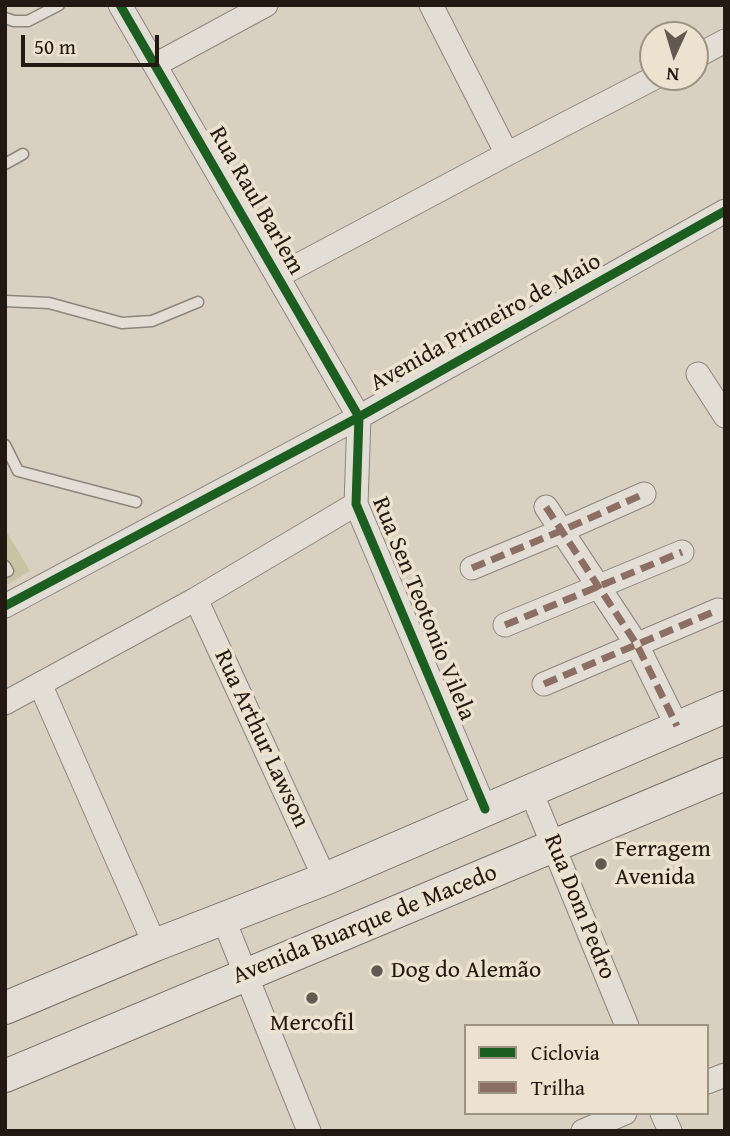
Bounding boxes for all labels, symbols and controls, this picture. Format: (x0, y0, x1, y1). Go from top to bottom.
scale bar (24, 21, 163, 65)
north arrow (639, 21, 709, 91)
text: 50 m (34, 31, 76, 62)
text: N (665, 61, 680, 89)
street label: Rua Raul Barlem (202, 122, 310, 280)
street label: Avenida Primeiro de Maio (366, 248, 606, 398)
street label: Rua Sen Teotonio Vilela (365, 493, 481, 725)
street label: Rua Arthur Lawson (207, 645, 315, 833)
street label: Rua Dom Pedro (537, 830, 621, 984)
place label: Ferragem Avenida (615, 836, 711, 892)
marker: Ferragem Avenida (593, 856, 609, 872)
street label: Avenida Buarque de Macedo (229, 859, 501, 991)
place label: Dog do Alemão (391, 957, 541, 985)
marker: Dog do Alemão (369, 963, 385, 979)
marker: Mercofil (304, 990, 320, 1006)
place label: Mercofil (270, 1010, 354, 1038)
legend (464, 1024, 709, 1115)
text: Ciclovia (531, 1037, 600, 1068)
text: Trilha (531, 1072, 585, 1103)

